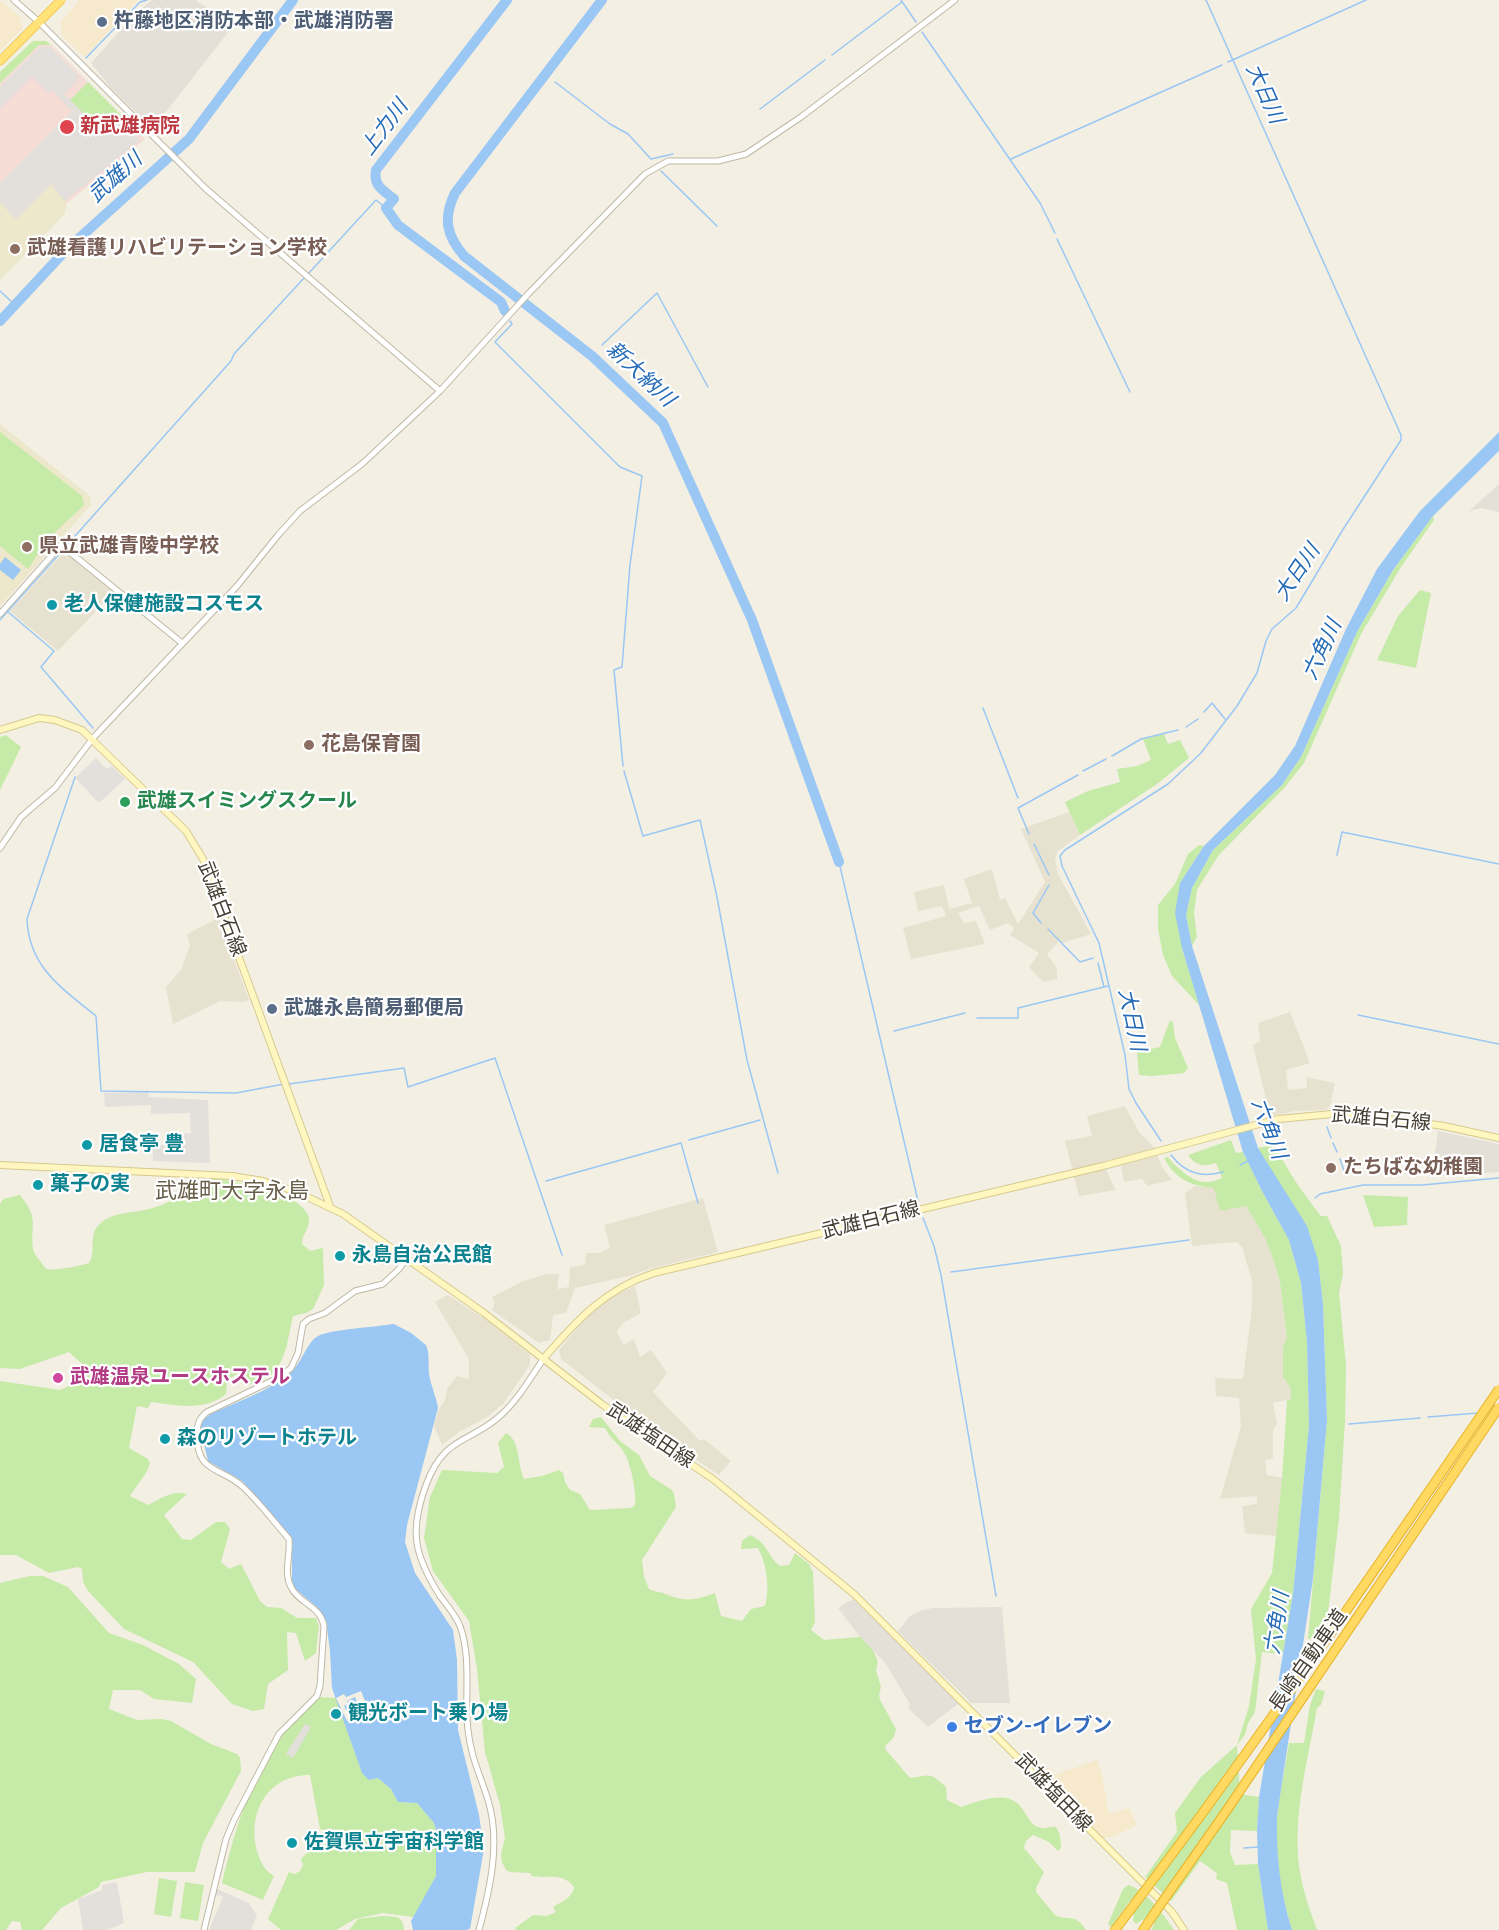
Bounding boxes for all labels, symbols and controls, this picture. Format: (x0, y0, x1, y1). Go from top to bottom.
place label: 杵藤地区消防本部・武雄消防署 (114, 10, 394, 34)
marker: 杵藤地区消防本部・武雄消防署 (95, 15, 109, 29)
water label: 大日川 (1240, 60, 1288, 128)
water label: 上力川 (356, 95, 414, 161)
place label: 新武雄病院 (80, 115, 180, 139)
marker: 新武雄病院 (58, 118, 76, 136)
water label: 武雄川 (84, 148, 148, 208)
place label: 武雄看護リハビリテーション学校 (27, 237, 327, 261)
marker: 武雄看護リハビリテーション学校 (8, 242, 22, 256)
water label: 新大納川 (601, 337, 679, 413)
place label: 県立武雄青陵中学校 (39, 535, 219, 559)
marker: 県立武雄青陵中学校 (20, 540, 34, 554)
water label: 大日川 (1270, 540, 1326, 606)
place label: 老人保健施設コスモス (64, 593, 264, 617)
marker: 老人保健施設コスモス (45, 598, 59, 612)
water label: 六角川 (1298, 616, 1348, 684)
place label: 花島保育園 (321, 733, 421, 757)
marker: 花島保育園 (302, 738, 316, 752)
place label: 武雄スイミングスクール (137, 790, 357, 814)
marker: 武雄スイミングスクール (118, 795, 132, 809)
street label: 武雄白石線 (192, 858, 250, 960)
water label: 大日川 (1112, 987, 1150, 1053)
place label: 武雄永島簡易郵便局 (284, 997, 464, 1021)
marker: 武雄永島簡易郵便局 (265, 1002, 279, 1016)
water label: 六角川 (1245, 1095, 1291, 1163)
street label: 武雄白石線 (1330, 1104, 1432, 1136)
place label: 居食亭 豊 (99, 1133, 184, 1157)
marker: 居食亭 豊 (80, 1138, 94, 1152)
place label: たちばな幼稚園 (1343, 1156, 1483, 1180)
marker: たちばな幼稚園 (1324, 1161, 1338, 1175)
place label: 菓子の実 (50, 1173, 130, 1197)
marker: 菓子の実 (31, 1178, 45, 1192)
district label: 武雄町大字永島 (155, 1179, 309, 1205)
street label: 武雄白石線 (820, 1197, 922, 1245)
place label: 永島自治公民館 (352, 1244, 492, 1268)
marker: 永島自治公民館 (333, 1249, 347, 1263)
place label: 武雄温泉ユースホステル (70, 1366, 290, 1390)
marker: 武雄温泉ユースホステル (51, 1371, 65, 1385)
street label: 武雄塩田線 (602, 1398, 698, 1474)
place label: 森のリゾートホテル (177, 1427, 357, 1451)
marker: 森のリゾートホテル (158, 1432, 172, 1446)
water label: 六角川 (1261, 1590, 1295, 1656)
street label: 長崎自動車道 (1265, 1605, 1353, 1717)
place label: 観光ボート乗り場 (348, 1702, 508, 1726)
marker: 観光ボート乗り場 (329, 1707, 343, 1721)
place label: セブン-イレブン (964, 1715, 1112, 1739)
marker: セブン-イレブン (945, 1720, 959, 1734)
street label: 武雄塩田線 (1010, 1749, 1096, 1837)
place label: 佐賀県立宇宙科学館 (304, 1831, 484, 1855)
marker: 佐賀県立宇宙科学館 (285, 1836, 299, 1850)

